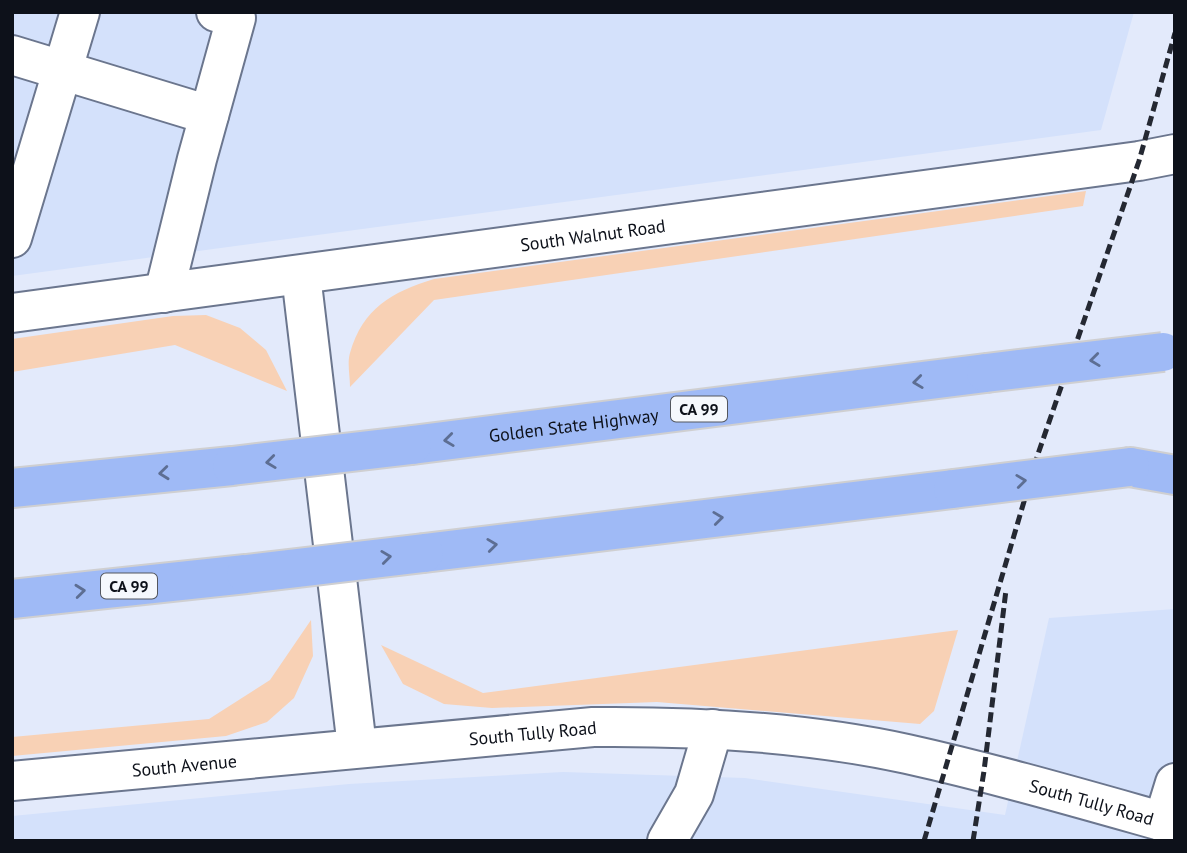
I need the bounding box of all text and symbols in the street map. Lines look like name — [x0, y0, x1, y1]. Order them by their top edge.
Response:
street label: South Walnut Road — [519, 213, 667, 256]
one-way arrow — [1089, 353, 1101, 368]
one-way arrow — [912, 374, 924, 389]
road number: CA 99 — [671, 396, 727, 422]
street label: Golden State Highway — [487, 403, 661, 447]
one-way arrow — [444, 432, 455, 447]
one-way arrow — [265, 454, 277, 469]
one-way arrow — [159, 465, 170, 480]
one-way arrow — [1015, 473, 1026, 488]
one-way arrow — [712, 510, 724, 525]
one-way arrow — [486, 537, 498, 552]
one-way arrow — [380, 550, 392, 565]
road number: CA 99 — [101, 573, 157, 598]
one-way arrow — [74, 584, 86, 599]
street label: South Tully Road — [468, 715, 598, 750]
street label: South Avenue — [131, 749, 238, 781]
street label: South Tully Road — [1027, 773, 1156, 830]

